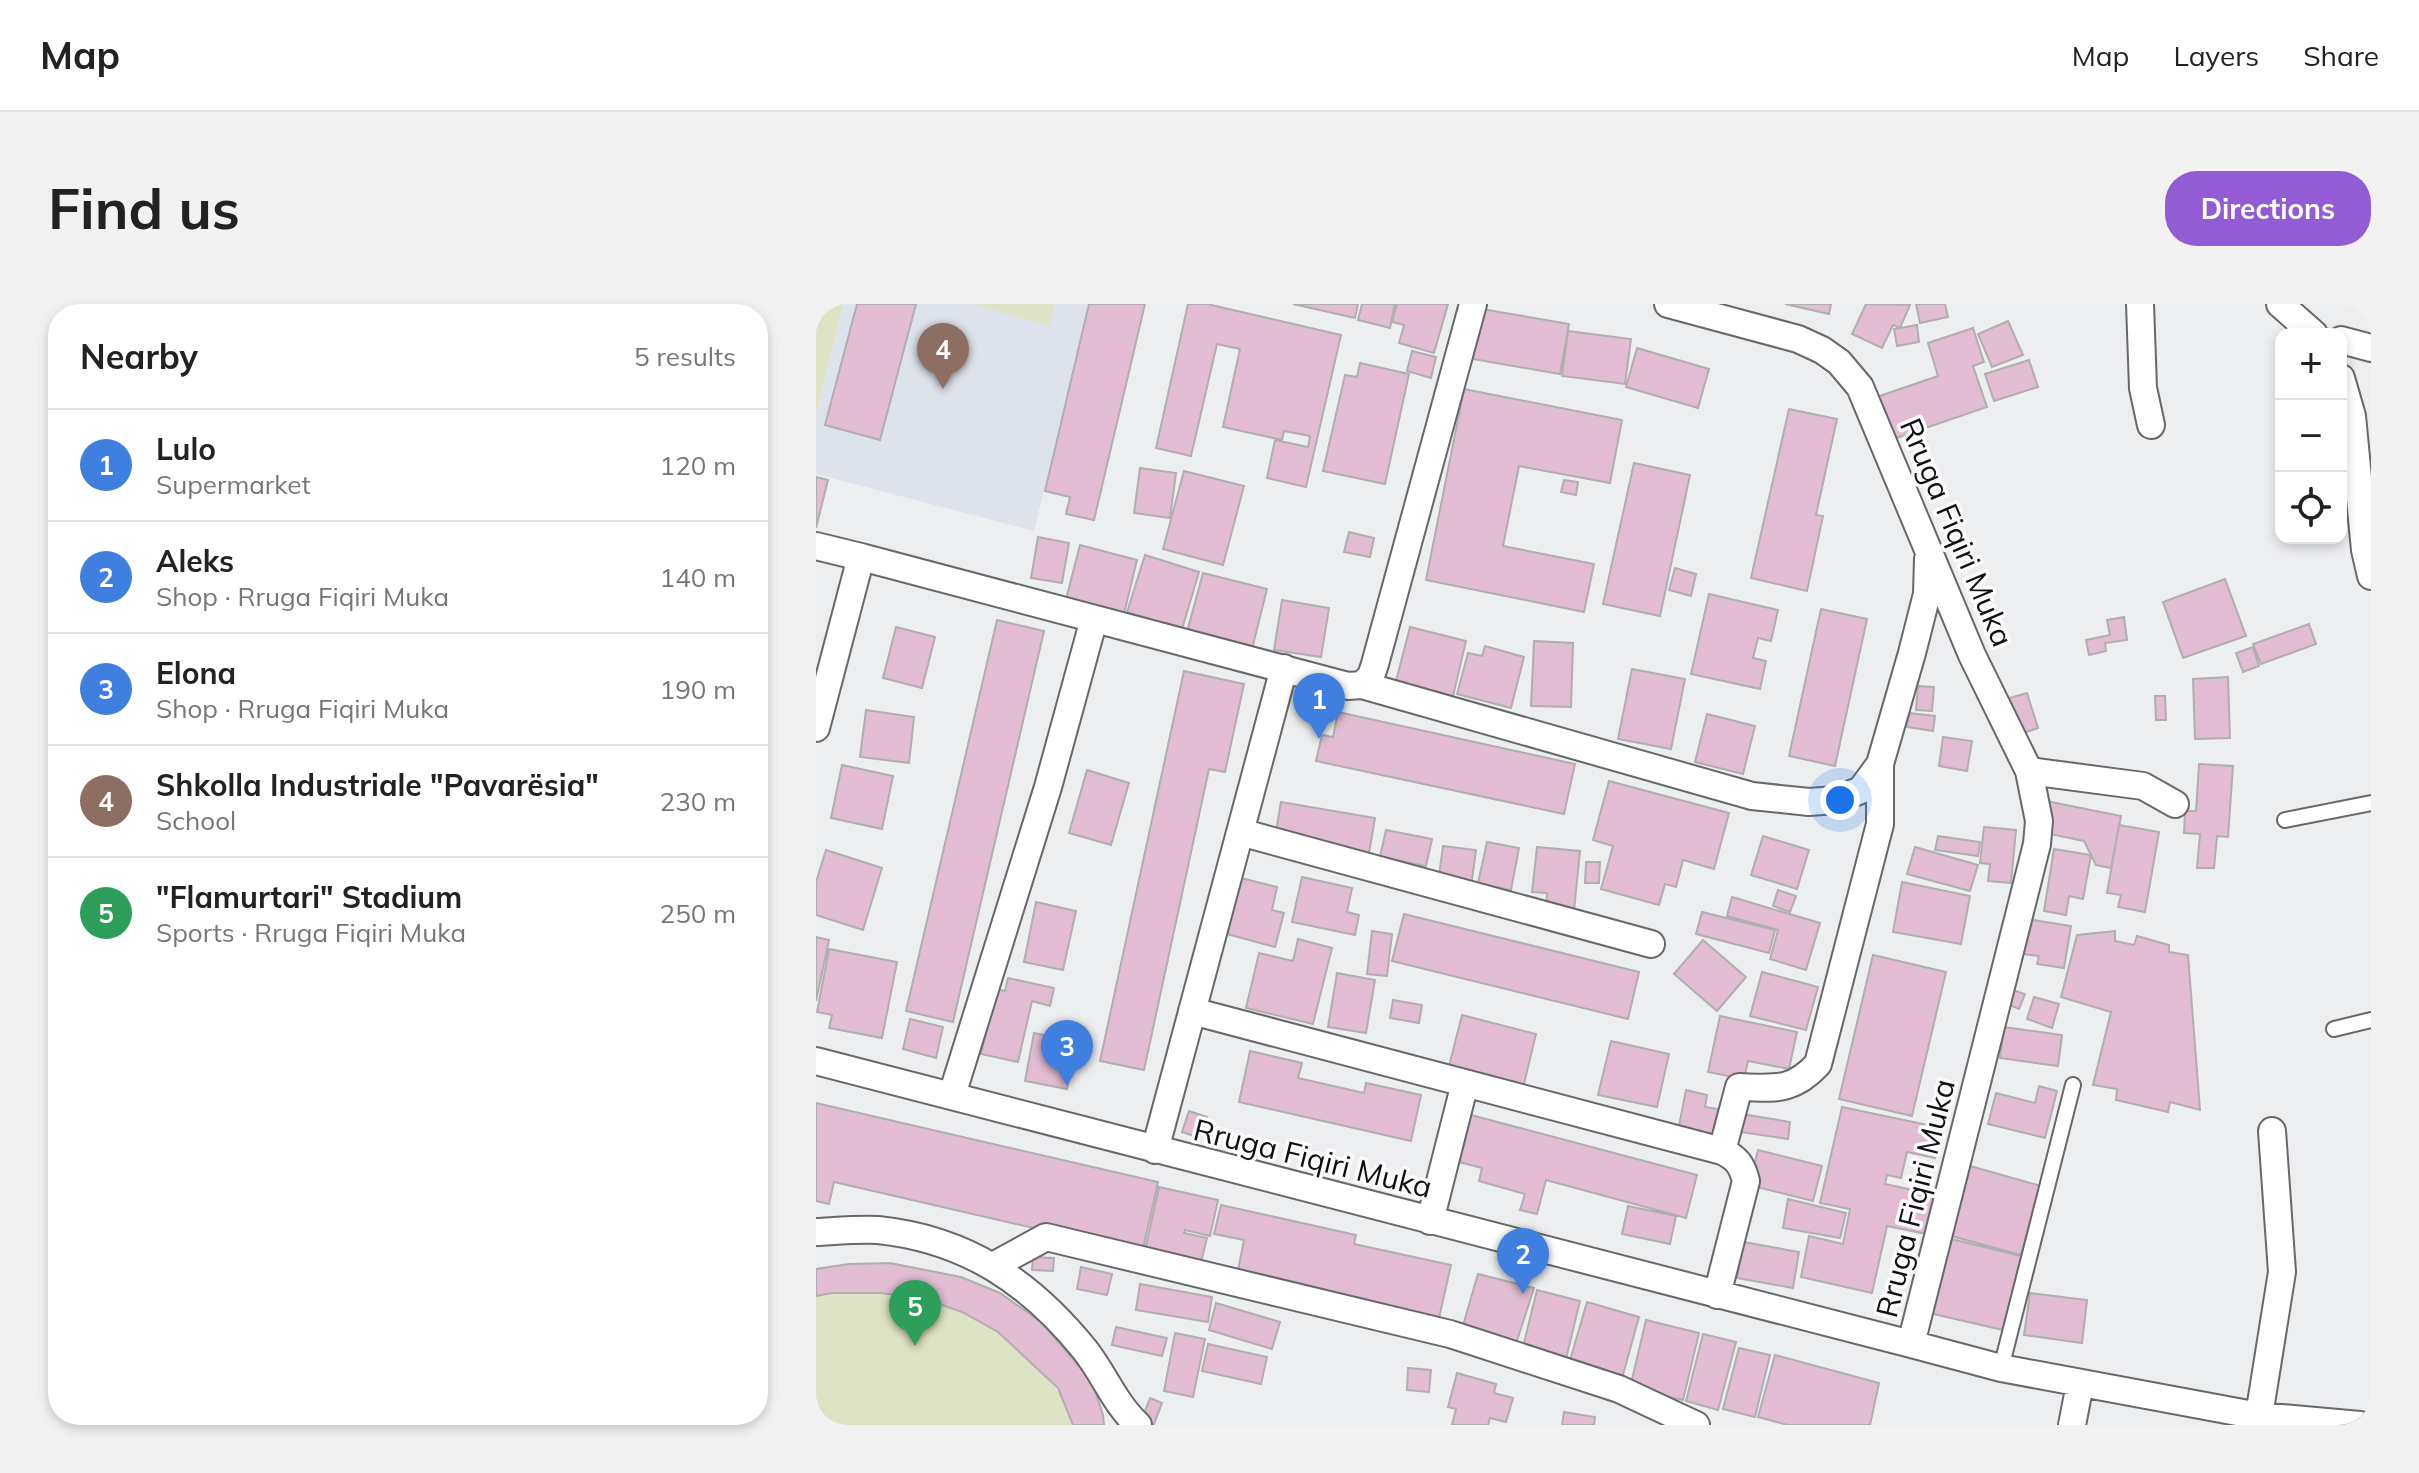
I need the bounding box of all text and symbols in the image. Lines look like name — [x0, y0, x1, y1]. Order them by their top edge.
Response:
text: Map — [40, 31, 120, 79]
text: Map — [2072, 38, 2129, 73]
text: Layers — [2173, 38, 2259, 73]
text: Share — [2303, 38, 2379, 73]
button: Directions — [2165, 171, 2371, 246]
text: Find us — [48, 173, 240, 243]
pin: 4 — [917, 323, 969, 389]
map controls — [2275, 328, 2347, 544]
button: + — [2275, 328, 2347, 400]
text: Nearby — [80, 335, 198, 378]
text: 5 results — [634, 340, 736, 373]
button: − — [2275, 400, 2347, 472]
street label: Rruga Fiqiri Muka — [1892, 412, 2022, 652]
text: Lulo — [156, 430, 216, 468]
text: 1 — [98, 449, 114, 482]
text: 120 m — [660, 449, 736, 482]
text: Supermarket — [156, 468, 311, 501]
button: locate — [2275, 472, 2347, 544]
text: Aleks — [156, 542, 234, 580]
text: 2 — [98, 561, 114, 594]
text: 140 m — [660, 561, 736, 594]
text: Shop · Rruga Fiqiri Muka — [156, 580, 449, 613]
text: Elona — [156, 654, 236, 692]
text: 3 — [98, 673, 114, 706]
text: 190 m — [660, 673, 736, 706]
pin: 1 — [1293, 673, 1345, 739]
text: Shop · Rruga Fiqiri Muka — [156, 692, 449, 725]
text: Shkolla Industriale "Pavarësia" — [156, 766, 599, 804]
your location — [1820, 780, 1860, 820]
text: 4 — [98, 785, 114, 818]
text: 230 m — [660, 785, 736, 818]
text: School — [156, 804, 236, 837]
text: "Flamurtari" Stadium — [156, 878, 462, 916]
text: 5 — [98, 897, 114, 930]
text: 250 m — [660, 897, 736, 930]
text: Sports · Rruga Fiqiri Muka — [156, 916, 466, 949]
pin: 3 — [1041, 1020, 1093, 1086]
street label: Rruga Fiqiri Muka — [1867, 1075, 1963, 1321]
street label: Rruga Fiqiri Muka — [1190, 1110, 1436, 1206]
pin: 2 — [1497, 1228, 1549, 1294]
pin: 5 — [889, 1280, 941, 1346]

